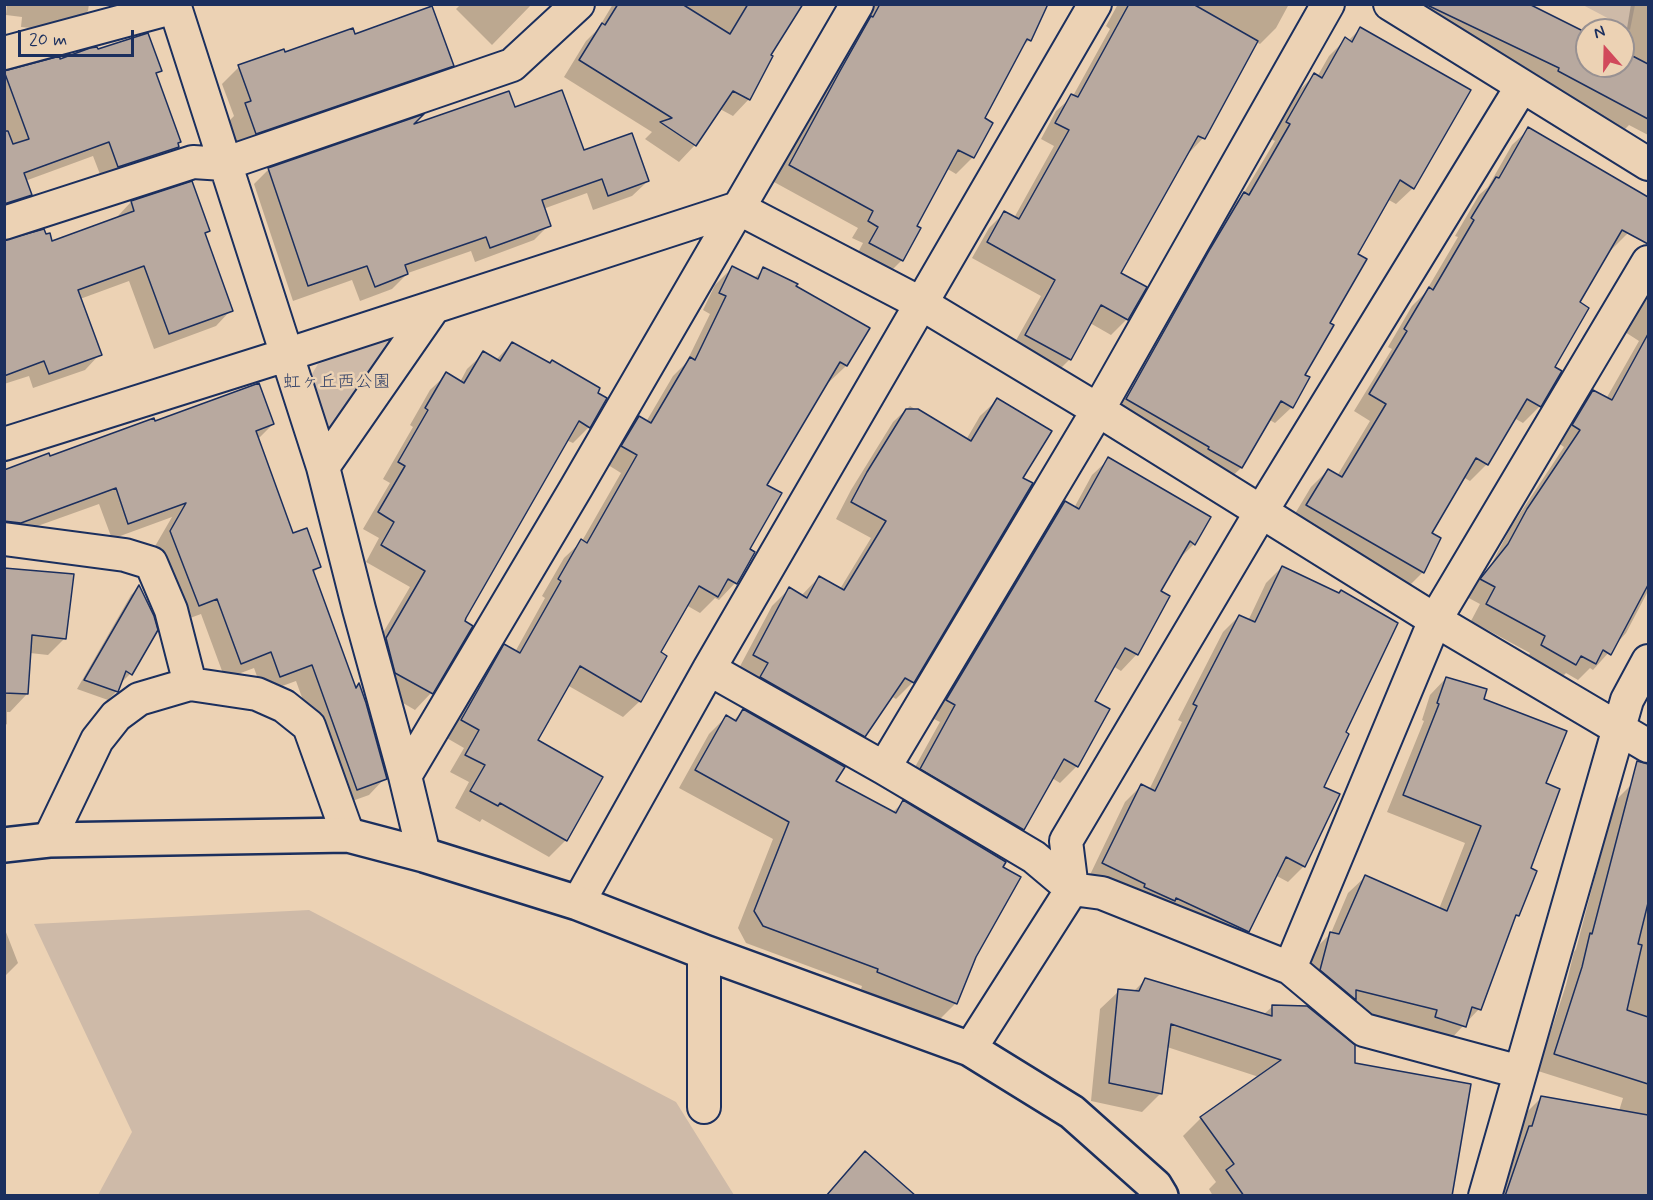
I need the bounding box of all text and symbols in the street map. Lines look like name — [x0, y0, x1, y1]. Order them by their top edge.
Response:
scale bar — [21, 18, 136, 56]
north arrow — [1575, 18, 1635, 78]
text: N — [1591, 21, 1608, 44]
text: 20 m — [29, 28, 67, 52]
park label: 虹ヶ丘西公園 — [283, 372, 391, 394]

